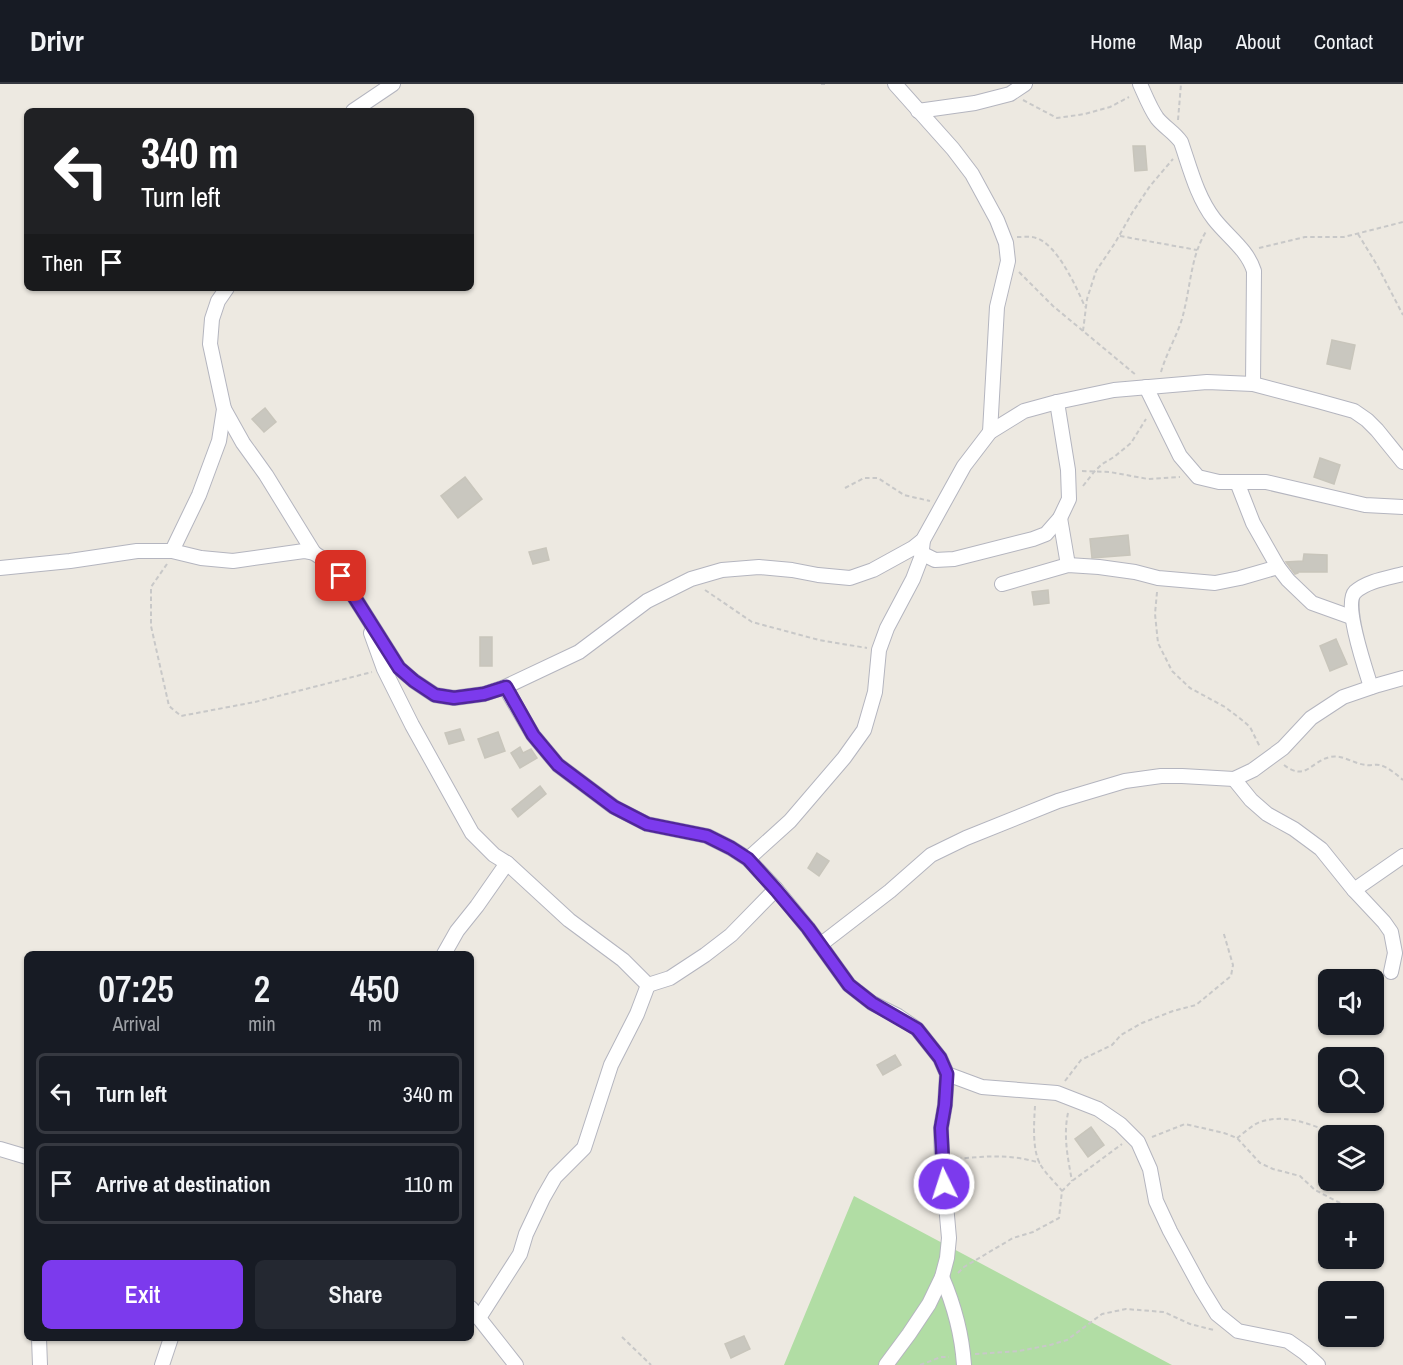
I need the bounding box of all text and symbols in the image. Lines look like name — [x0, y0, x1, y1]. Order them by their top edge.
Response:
text: Drivr — [30, 22, 84, 60]
text: Home — [1090, 27, 1136, 56]
text: Map — [1169, 27, 1203, 56]
text: About — [1236, 27, 1281, 56]
text: Contact — [1314, 27, 1373, 56]
text: 340 m — [141, 125, 239, 181]
icon: left — [42, 132, 120, 210]
text: Turn left — [141, 179, 220, 215]
icon: arrive — [95, 246, 128, 279]
text: Then — [42, 248, 83, 278]
pin — [315, 550, 366, 601]
icon: arrive — [324, 559, 357, 592]
text: 07:25 — [99, 965, 174, 1013]
text: 2 — [254, 965, 270, 1013]
text: 450 — [350, 965, 399, 1013]
map controls — [1318, 969, 1384, 1347]
button: sound — [1318, 969, 1384, 1035]
text: Arrival — [112, 1010, 160, 1037]
text: min — [248, 1010, 276, 1037]
text: m — [368, 1010, 382, 1037]
button: search — [1318, 1047, 1384, 1113]
icon: left — [45, 1077, 78, 1110]
text: Turn left — [96, 1079, 167, 1109]
text: 340 m — [403, 1079, 453, 1109]
button: layers — [1318, 1125, 1384, 1191]
position arrow — [912, 1152, 976, 1216]
icon: arrive — [45, 1167, 78, 1200]
text: Arrive at destination — [96, 1169, 270, 1199]
text: 110 m — [404, 1169, 453, 1199]
button: + — [1318, 1203, 1384, 1269]
button: Exit — [42, 1260, 243, 1329]
button: Share — [255, 1260, 456, 1329]
button: − — [1318, 1281, 1384, 1347]

